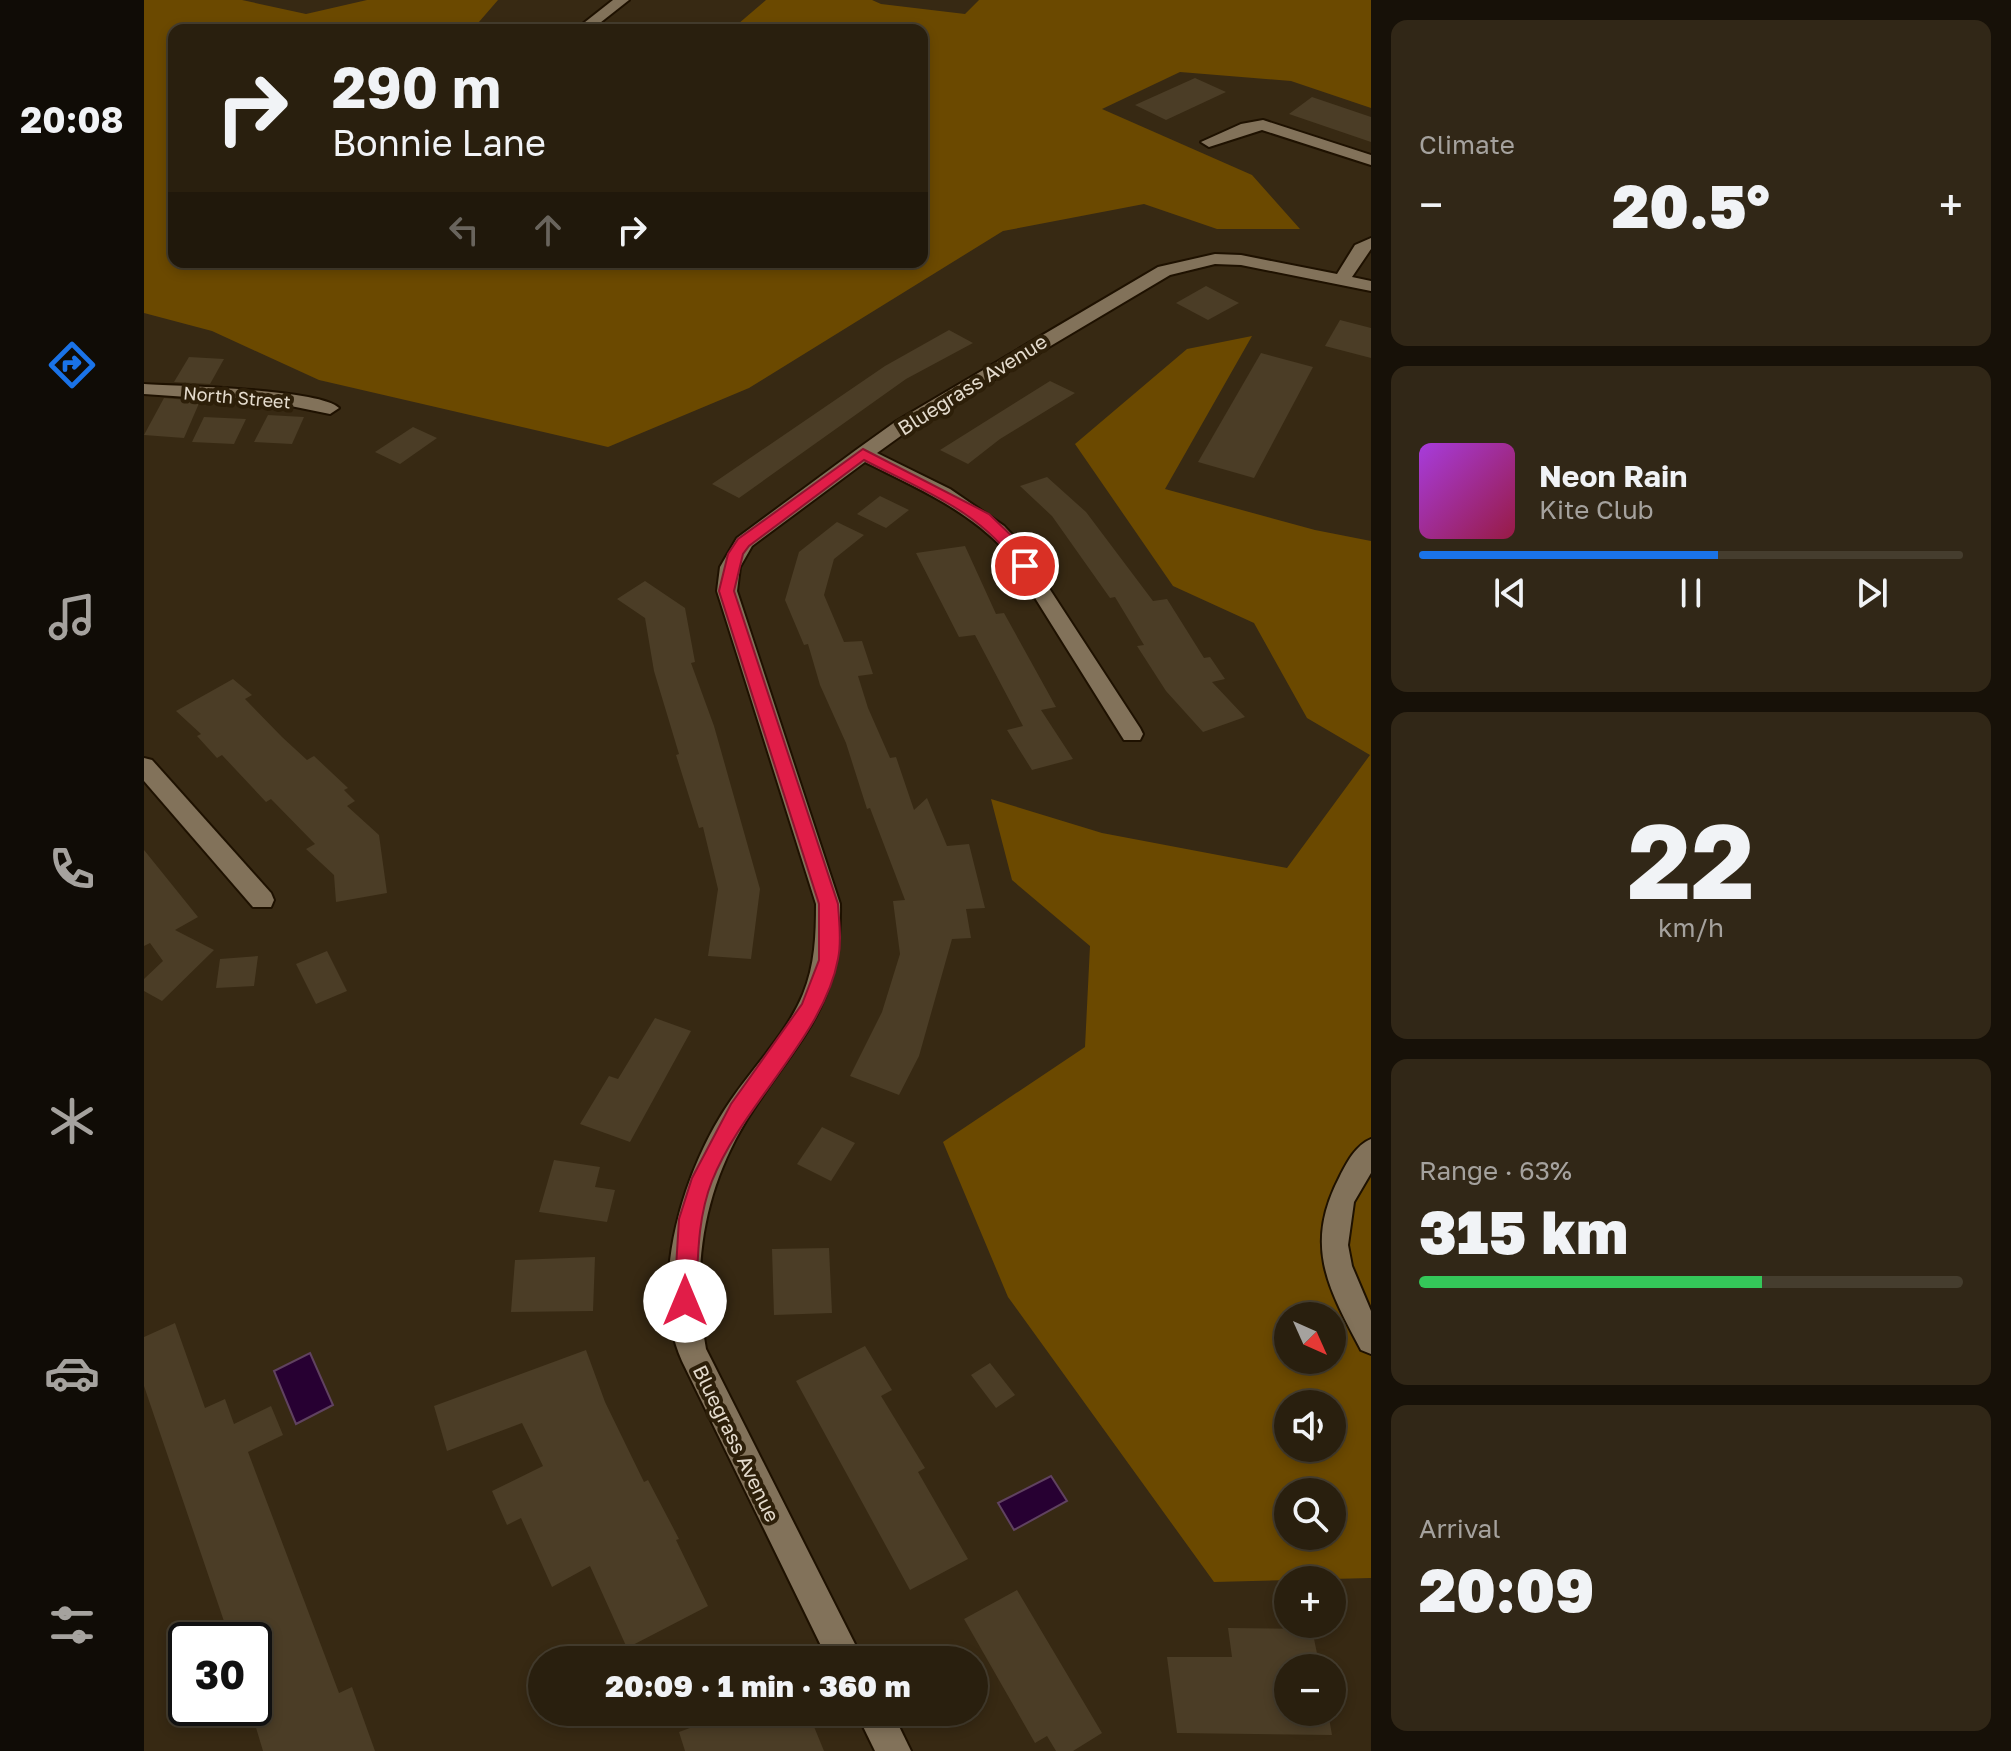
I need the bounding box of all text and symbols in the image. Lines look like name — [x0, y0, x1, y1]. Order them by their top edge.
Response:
text: 290 m — [332, 53, 501, 120]
icon: right — [200, 56, 304, 160]
text: 20:08 — [20, 98, 124, 141]
text: Bonnie Lane — [332, 121, 546, 164]
text: Climate — [1419, 129, 1515, 160]
text: 20.5° — [1612, 169, 1770, 241]
text: − — [1419, 178, 1443, 231]
text: + — [1939, 178, 1963, 231]
icon: left — [442, 208, 486, 252]
icon: ahead — [526, 208, 570, 252]
icon: right — [610, 208, 654, 252]
street label: Bluegrass Avenue — [893, 328, 1051, 440]
icon: directions — [44, 337, 100, 393]
street label: North Street — [182, 381, 292, 413]
text: Neon Rain — [1539, 458, 1687, 494]
text: Kite Club — [1539, 494, 1654, 525]
pin — [991, 532, 1059, 600]
icon: arrive — [1003, 544, 1047, 588]
icon: previous — [1488, 571, 1532, 615]
icon: pause — [1669, 571, 1713, 615]
icon: next — [1850, 571, 1894, 615]
icon: music — [44, 589, 100, 645]
text: 22 — [1628, 797, 1754, 922]
icon: phone — [44, 841, 100, 897]
text: km/h — [1658, 912, 1724, 943]
icon: climate — [44, 1093, 100, 1149]
text: Range · 63% — [1419, 1155, 1572, 1186]
text: 315 km — [1419, 1195, 1628, 1267]
position arrow — [643, 1259, 727, 1343]
north arrow — [1274, 1302, 1346, 1374]
map controls — [1274, 1302, 1346, 1726]
icon: car — [44, 1345, 100, 1401]
street label: Bluegrass Avenue — [689, 1361, 785, 1525]
button: sound — [1274, 1390, 1346, 1462]
button: search — [1274, 1478, 1346, 1550]
text: Arrival — [1419, 1513, 1500, 1544]
text: 20:09 — [1419, 1553, 1594, 1625]
button: + — [1274, 1566, 1346, 1638]
icon: filters — [44, 1597, 100, 1653]
speed limit sign: 30 — [168, 1622, 272, 1726]
button: − — [1274, 1654, 1346, 1726]
text: 20:09 · 1 min · 360 m — [605, 1668, 911, 1704]

